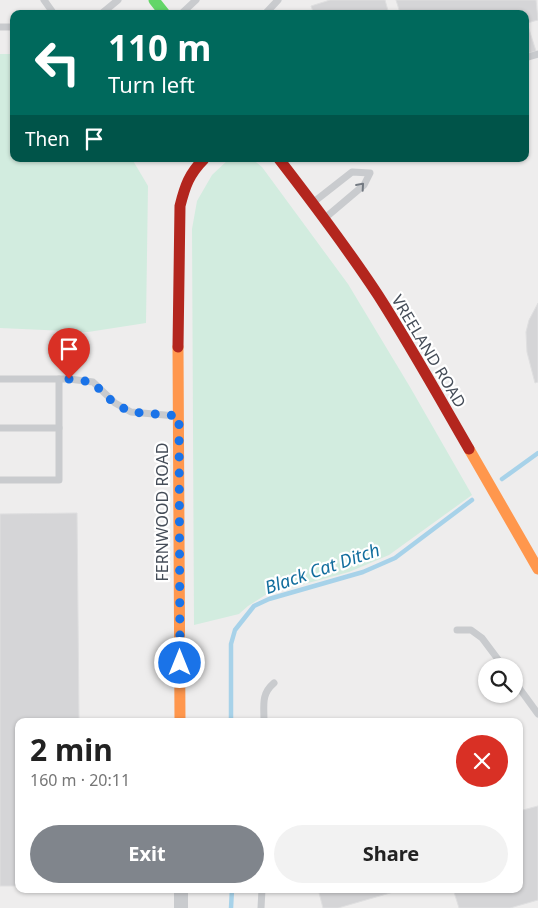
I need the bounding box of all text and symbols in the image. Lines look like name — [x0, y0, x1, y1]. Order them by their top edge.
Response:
text: 110 m — [108, 24, 211, 71]
icon: left — [25, 30, 90, 95]
text: Turn left — [108, 69, 195, 99]
icon: arrive — [80, 125, 108, 153]
text: Then — [25, 126, 70, 152]
one-way arrow — [355, 182, 364, 191]
street label: VREELAND ROAD — [387, 290, 471, 412]
pin — [48, 328, 90, 379]
icon: arrive — [55, 335, 83, 363]
street label: FERNWOOD ROAD — [151, 443, 173, 581]
water label: Black Cat Ditch — [261, 537, 383, 599]
position arrow — [153, 636, 205, 688]
map controls — [478, 658, 523, 703]
button: search — [478, 658, 523, 703]
text: 2 min — [30, 729, 113, 770]
button: close — [456, 735, 508, 787]
text: 160 m · 20:11 — [30, 769, 130, 791]
button: Exit — [30, 825, 264, 883]
button: Share — [274, 825, 508, 883]

